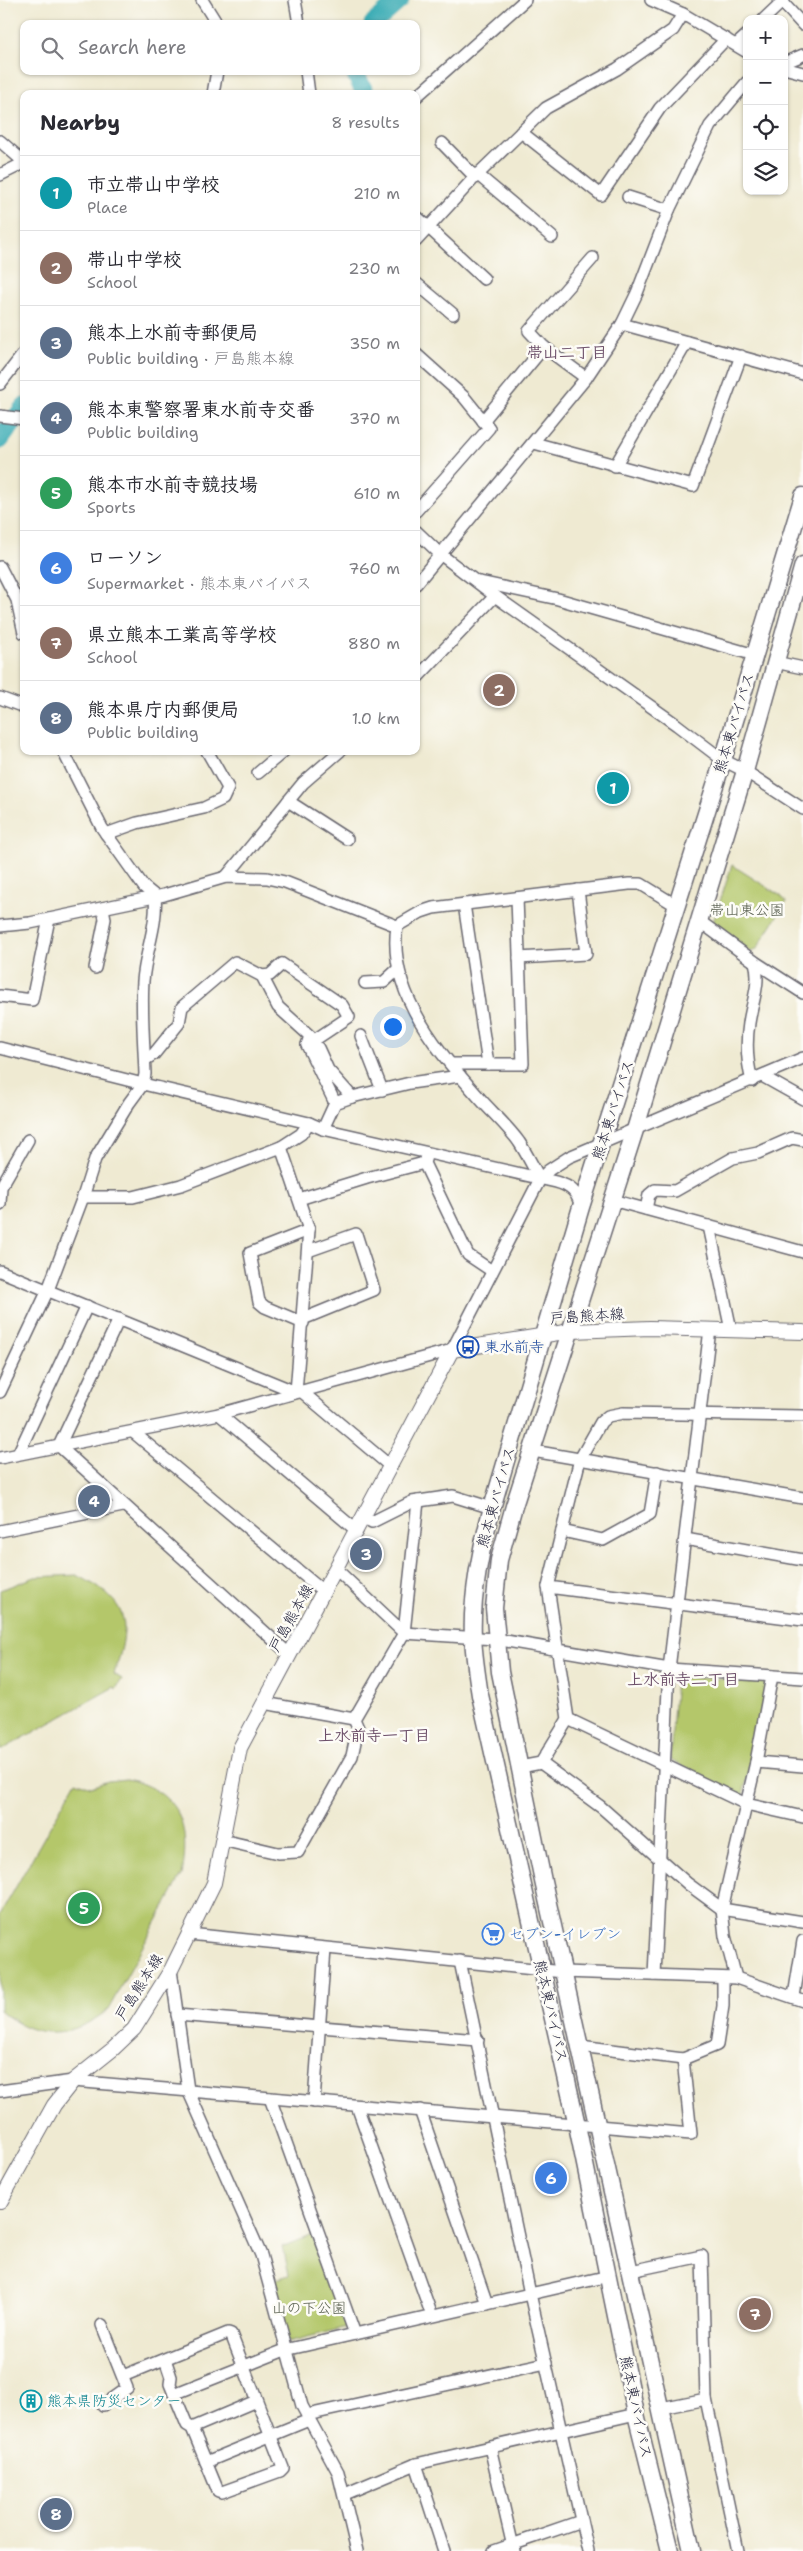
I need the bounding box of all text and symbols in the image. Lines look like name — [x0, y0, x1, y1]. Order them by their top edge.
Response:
map controls — [743, 15, 788, 195]
button: + — [743, 15, 788, 60]
search box — [20, 20, 420, 75]
icon: search — [38, 34, 66, 62]
text: Search here — [78, 35, 187, 60]
button: − — [743, 60, 788, 105]
button: locate — [743, 105, 788, 150]
text: Nearby — [40, 109, 120, 137]
text: 8 results — [331, 112, 400, 133]
button: layers — [743, 150, 788, 195]
text: 市立帯山中学校 — [87, 172, 220, 197]
text: 1 — [52, 183, 60, 204]
text: 210 m — [353, 183, 400, 204]
text: Place — [87, 197, 128, 218]
text: 帯山中学校 — [87, 247, 182, 272]
text: 2 — [50, 258, 62, 279]
text: 230 m — [348, 258, 400, 279]
text: School — [87, 272, 137, 293]
text: 熊本上水前寺郵便局 — [87, 320, 258, 345]
text: 3 — [50, 333, 62, 354]
text: 350 m — [349, 333, 400, 354]
district label: 帯山二丁目 — [527, 342, 607, 363]
text: Public building · 戸島熊本線 — [87, 348, 294, 369]
text: 熊本東警察署東水前寺交番 — [87, 397, 315, 422]
text: 4 — [50, 408, 62, 429]
text: 370 m — [349, 408, 400, 429]
text: Public building — [87, 422, 199, 443]
text: 熊本市水前寺競技場 — [87, 472, 258, 497]
text: 5 — [51, 483, 61, 504]
text: 610 m — [353, 483, 400, 504]
text: Sports — [87, 497, 136, 518]
text: ローソン — [87, 545, 163, 570]
text: 6 — [50, 558, 62, 579]
text: 760 m — [348, 558, 400, 579]
text: Supermarket · 熊本東バイパス — [87, 573, 312, 594]
text: 県立熊本工業高等学校 — [87, 622, 277, 647]
text: 7 — [50, 633, 62, 654]
text: 880 m — [348, 633, 400, 654]
text: School — [87, 647, 137, 668]
street label: 熊本東バイパス — [709, 670, 759, 776]
pin: 2 — [483, 671, 515, 709]
text: 熊本県庁内郵便局 — [87, 697, 239, 722]
text: 8 — [50, 708, 62, 729]
text: 1.0 km — [352, 708, 400, 729]
text: Public building — [87, 722, 199, 743]
pin: 1 — [597, 769, 629, 807]
park label: 帯山東公園 — [709, 900, 785, 920]
your location — [380, 1014, 406, 1040]
street label: 熊本東バイパス — [587, 1057, 639, 1163]
street label: 戸島熊本線 — [549, 1303, 625, 1329]
bus stop icon: 東水前寺 — [456, 1335, 480, 1359]
place label: 東水前寺 — [484, 1337, 544, 1357]
street label: 熊本東バイパス — [472, 1444, 520, 1550]
pin: 4 — [78, 1482, 110, 1520]
pin: 3 — [350, 1535, 382, 1573]
street label: 戸島熊本線 — [264, 1580, 318, 1656]
district label: 上水前寺二丁目 — [627, 1669, 739, 1690]
district label: 上水前寺一丁目 — [318, 1725, 430, 1746]
pin: 5 — [68, 1889, 100, 1927]
supermarket icon: セブン-イレブン — [481, 1922, 505, 1946]
place label: セブン-イレブン — [509, 1924, 621, 1944]
street label: 戸島熊本線 — [111, 1950, 167, 2024]
street label: 熊本東バイパス — [529, 1958, 573, 2064]
pin: 6 — [535, 2159, 567, 2197]
pin: 7 — [739, 2295, 771, 2333]
park label: 山の下公園 — [271, 2298, 347, 2318]
street label: 熊本東バイパス — [615, 2354, 657, 2460]
building icon: 熊本県防災センター — [19, 2389, 43, 2413]
place label: 熊本県防災センター — [47, 2391, 181, 2411]
pin: 8 — [40, 2495, 72, 2533]

